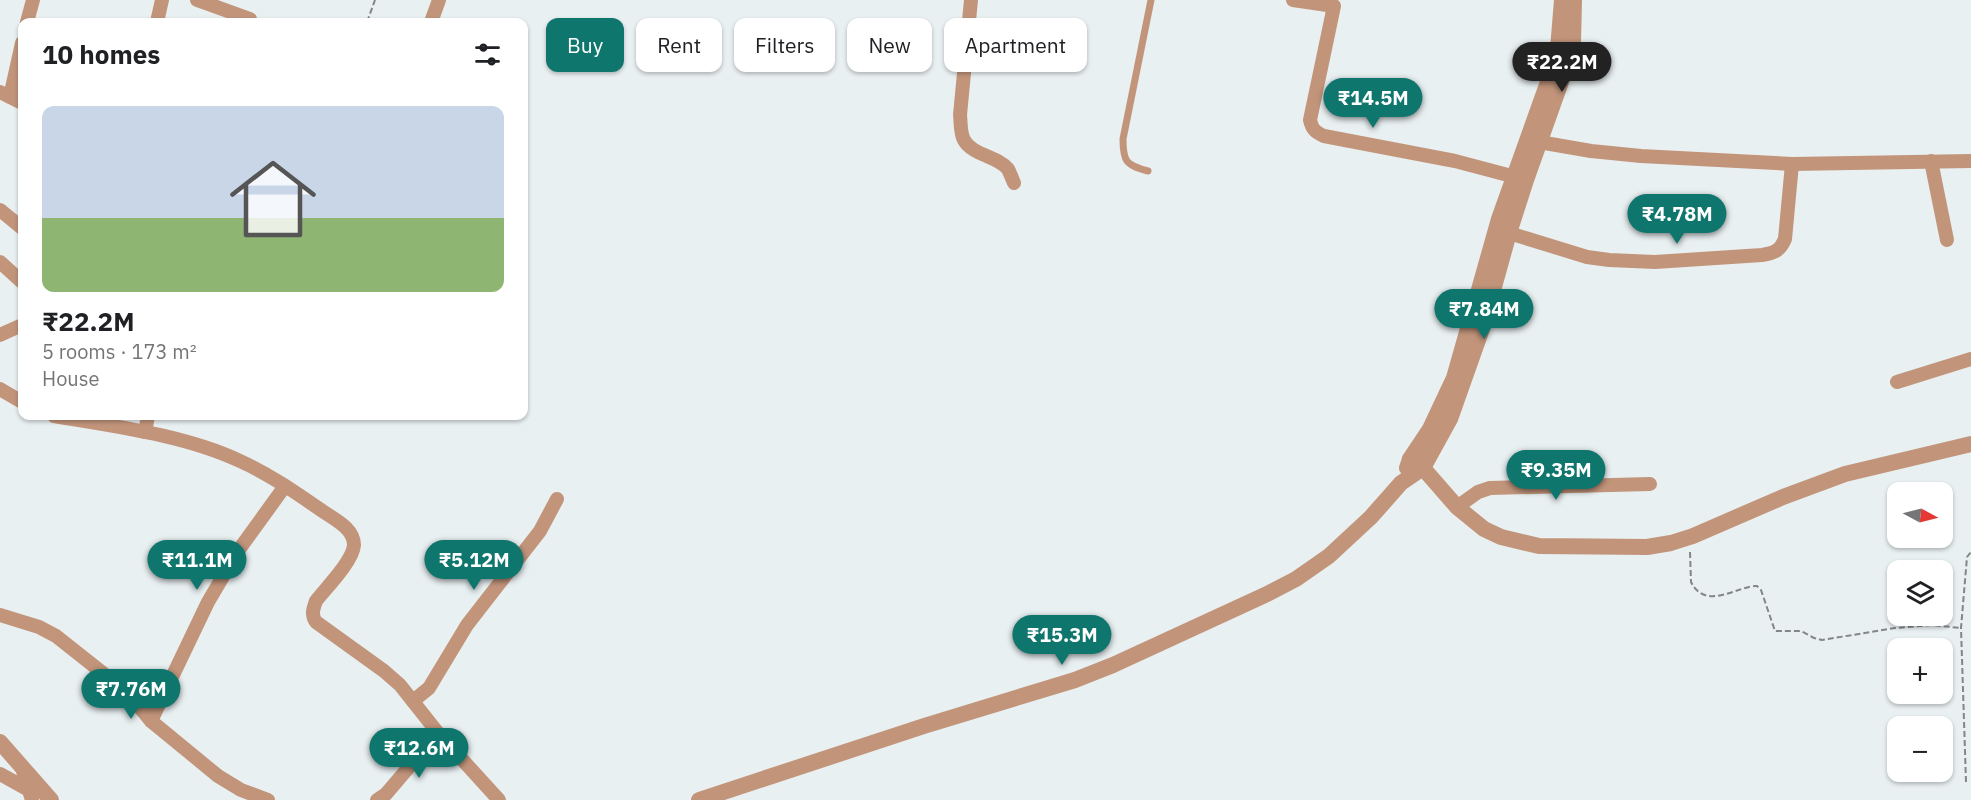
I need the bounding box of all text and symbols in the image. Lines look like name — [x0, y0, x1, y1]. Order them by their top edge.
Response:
chip: Buy — [546, 18, 624, 72]
chip: Rent — [636, 18, 722, 72]
chip: Filters — [734, 18, 835, 72]
chip: New — [847, 18, 932, 72]
chip: Apartment — [944, 18, 1087, 72]
text: 10 homes — [42, 37, 160, 71]
icon: filters — [471, 38, 504, 71]
pin: ₹22.2M — [1513, 42, 1611, 93]
text: ₹22.2M — [1526, 48, 1598, 75]
pin: ₹14.5M — [1324, 78, 1422, 129]
text: ₹14.5M — [1337, 84, 1409, 111]
icon: home — [219, 145, 327, 253]
pin: ₹4.78M — [1628, 194, 1726, 245]
text: ₹4.78M — [1641, 200, 1713, 227]
pin: ₹7.84M — [1435, 289, 1533, 340]
text: ₹7.84M — [1448, 295, 1520, 322]
text: ₹22.2M — [42, 304, 135, 338]
text: 5 rooms · 173 m² — [42, 338, 197, 365]
text: House — [42, 365, 99, 392]
pin: ₹9.35M — [1507, 450, 1605, 501]
text: ₹9.35M — [1520, 456, 1592, 483]
north arrow — [1887, 482, 1953, 548]
map controls — [1887, 482, 1953, 782]
pin: ₹11.1M — [148, 540, 246, 591]
pin: ₹5.12M — [425, 540, 523, 591]
text: ₹11.1M — [161, 546, 233, 573]
text: ₹5.12M — [438, 546, 510, 573]
button: layers — [1887, 560, 1953, 626]
pin: ₹15.3M — [1013, 615, 1111, 666]
text: ₹15.3M — [1026, 621, 1098, 648]
button: + — [1887, 638, 1953, 704]
pin: ₹7.76M — [82, 669, 180, 720]
text: ₹7.76M — [95, 675, 167, 702]
button: − — [1887, 716, 1953, 782]
pin: ₹12.6M — [370, 728, 468, 779]
text: ₹12.6M — [383, 734, 455, 761]

